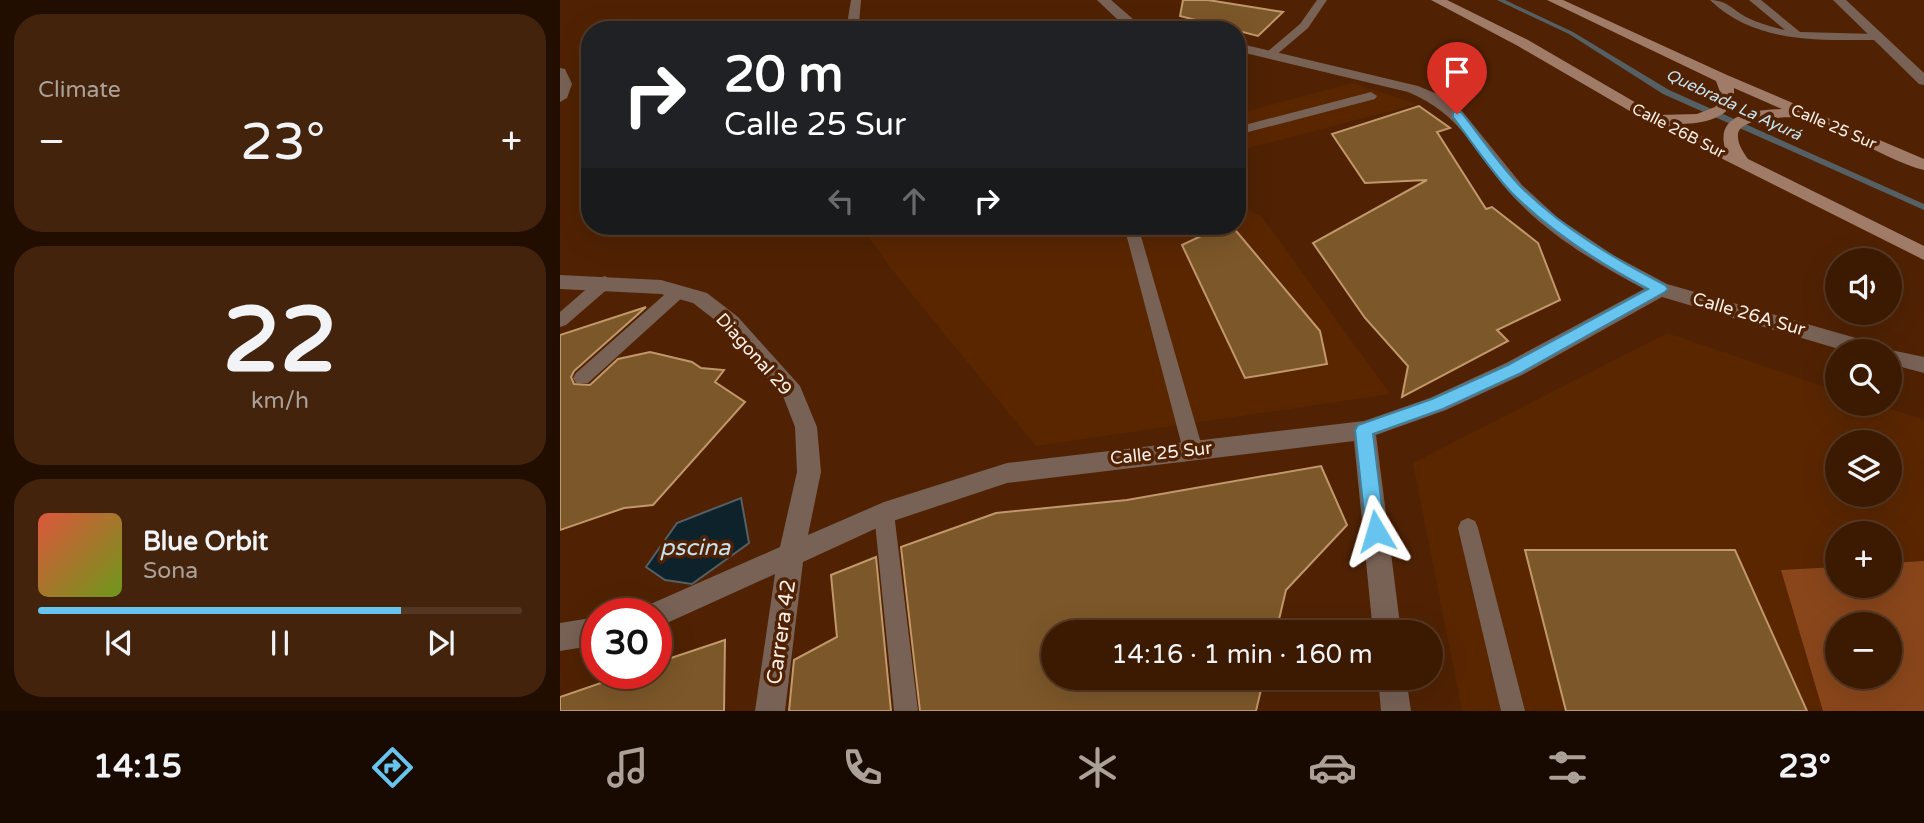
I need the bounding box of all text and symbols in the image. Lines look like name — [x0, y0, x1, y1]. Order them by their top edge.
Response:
pin — [1427, 42, 1487, 114]
text: 20 m — [724, 46, 843, 105]
icon: right — [609, 49, 700, 140]
icon: arrive — [1438, 53, 1476, 91]
water label: Quebrada La Ayurá — [1663, 65, 1805, 146]
text: Climate — [38, 76, 121, 104]
street label: Calle 26B Sur — [1628, 99, 1729, 163]
street label: Calle 25 Sur — [1788, 100, 1880, 154]
text: Calle 25 Sur — [724, 106, 906, 144]
text: 23° — [240, 111, 325, 174]
text: − — [38, 119, 65, 165]
text: + — [501, 119, 522, 165]
icon: left — [822, 182, 860, 220]
icon: ahead — [895, 182, 933, 220]
icon: right — [968, 182, 1006, 220]
map controls — [1825, 248, 1902, 689]
button: sound — [1825, 248, 1902, 325]
text: 22 — [223, 286, 337, 396]
street label: Calle 26A Sur — [1690, 287, 1808, 341]
street label: Diagonal 29 — [711, 308, 797, 400]
button: search — [1825, 339, 1902, 416]
text: km/h — [251, 387, 309, 415]
button: layers — [1825, 430, 1902, 507]
street label: Calle 25 Sur — [1109, 437, 1213, 469]
position arrow — [1339, 494, 1413, 568]
button: + — [1825, 521, 1902, 598]
text: Blue Orbit — [143, 526, 268, 557]
water label: pscina — [660, 534, 731, 562]
text: Sona — [143, 557, 198, 585]
street label: Carrera 42 — [762, 578, 801, 686]
speed limit sign: 30 — [581, 598, 672, 689]
button: − — [1825, 612, 1902, 689]
icon: previous — [100, 624, 138, 662]
icon: pause — [261, 624, 299, 662]
icon: next — [422, 624, 460, 662]
text: 14:16 · 1 min · 160 m — [1111, 639, 1373, 670]
icon: directions — [368, 743, 417, 792]
icon: music — [603, 743, 652, 792]
icon: phone — [838, 743, 887, 792]
icon: climate — [1073, 743, 1122, 792]
icon: car — [1308, 743, 1357, 792]
icon: filters — [1543, 743, 1592, 792]
text: 14:15 — [93, 748, 182, 786]
text: 23° — [1779, 748, 1831, 786]

